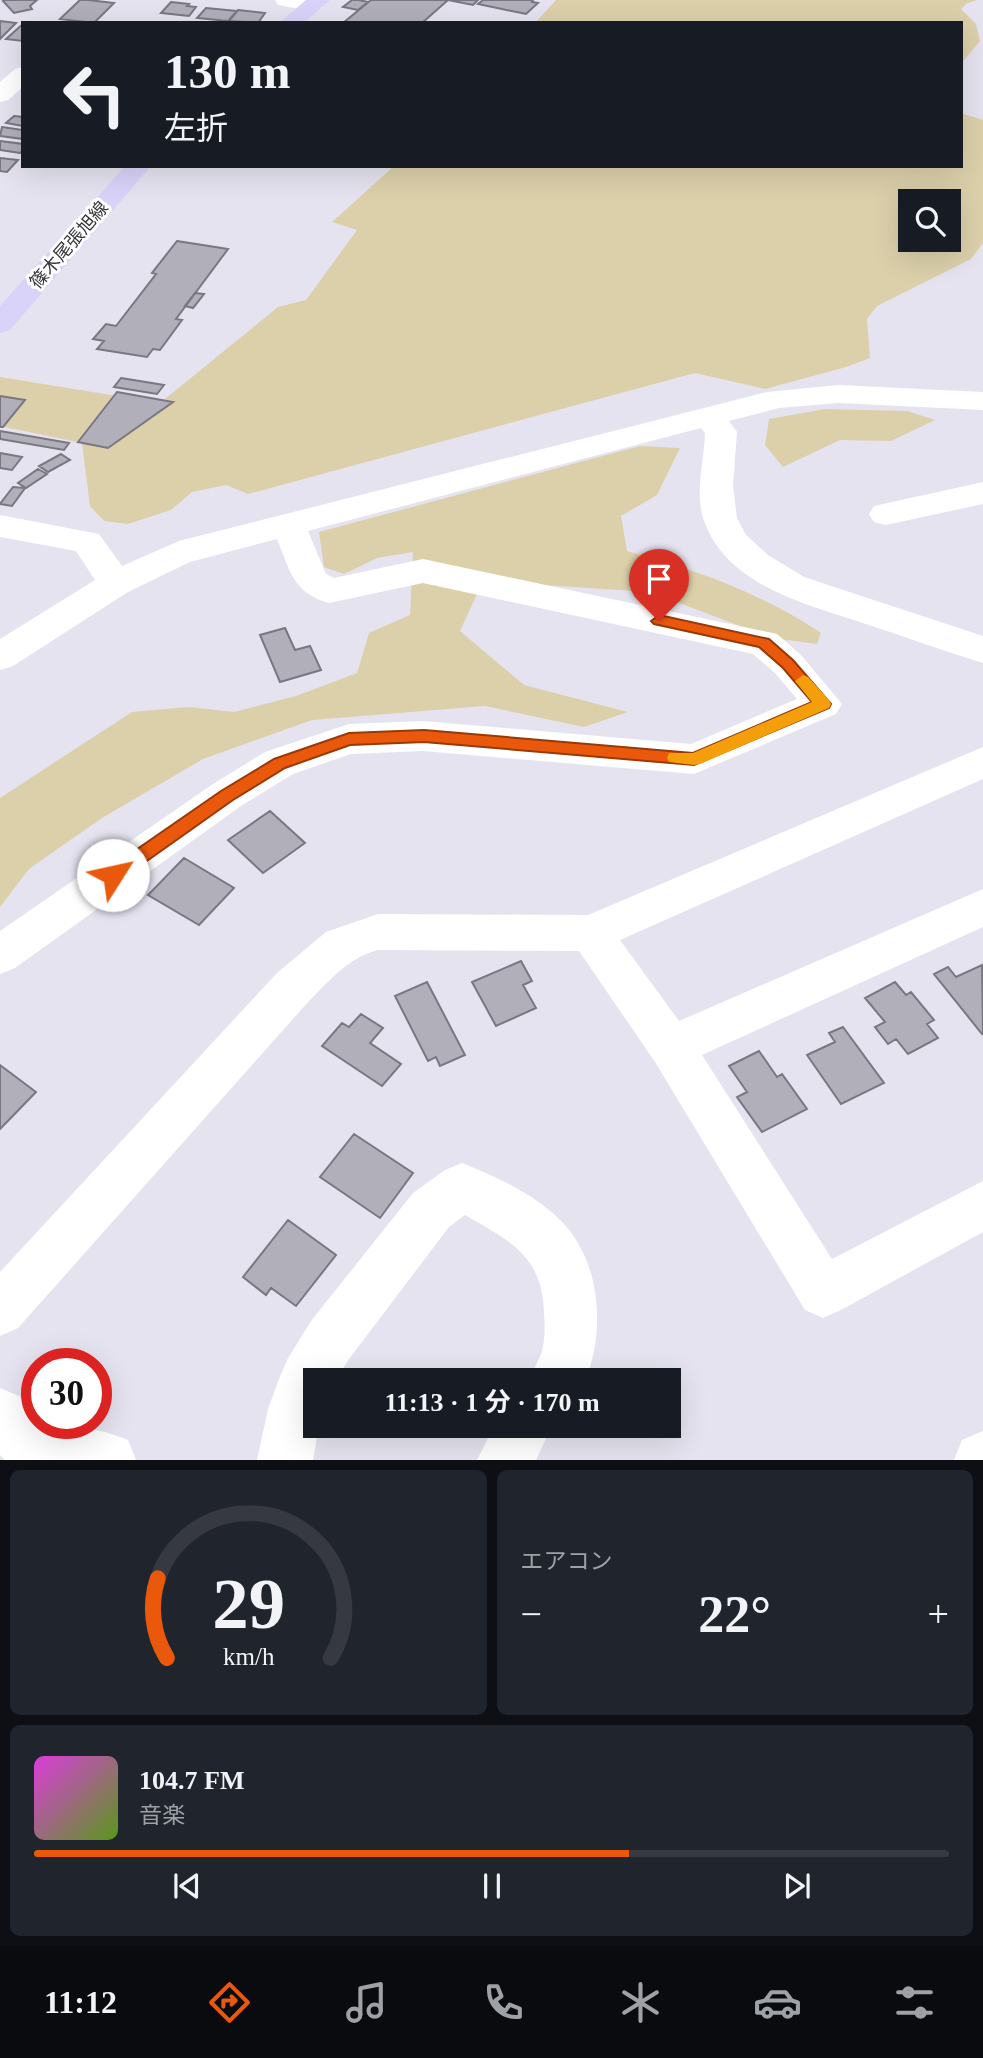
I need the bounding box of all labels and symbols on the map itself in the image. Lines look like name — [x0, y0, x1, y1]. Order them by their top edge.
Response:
street label: 篠木尾張旭線 — [26, 198, 112, 292]
pin — [629, 549, 689, 621]
position arrow — [76, 838, 150, 912]
speed limit sign: 30 — [21, 1348, 112, 1439]

